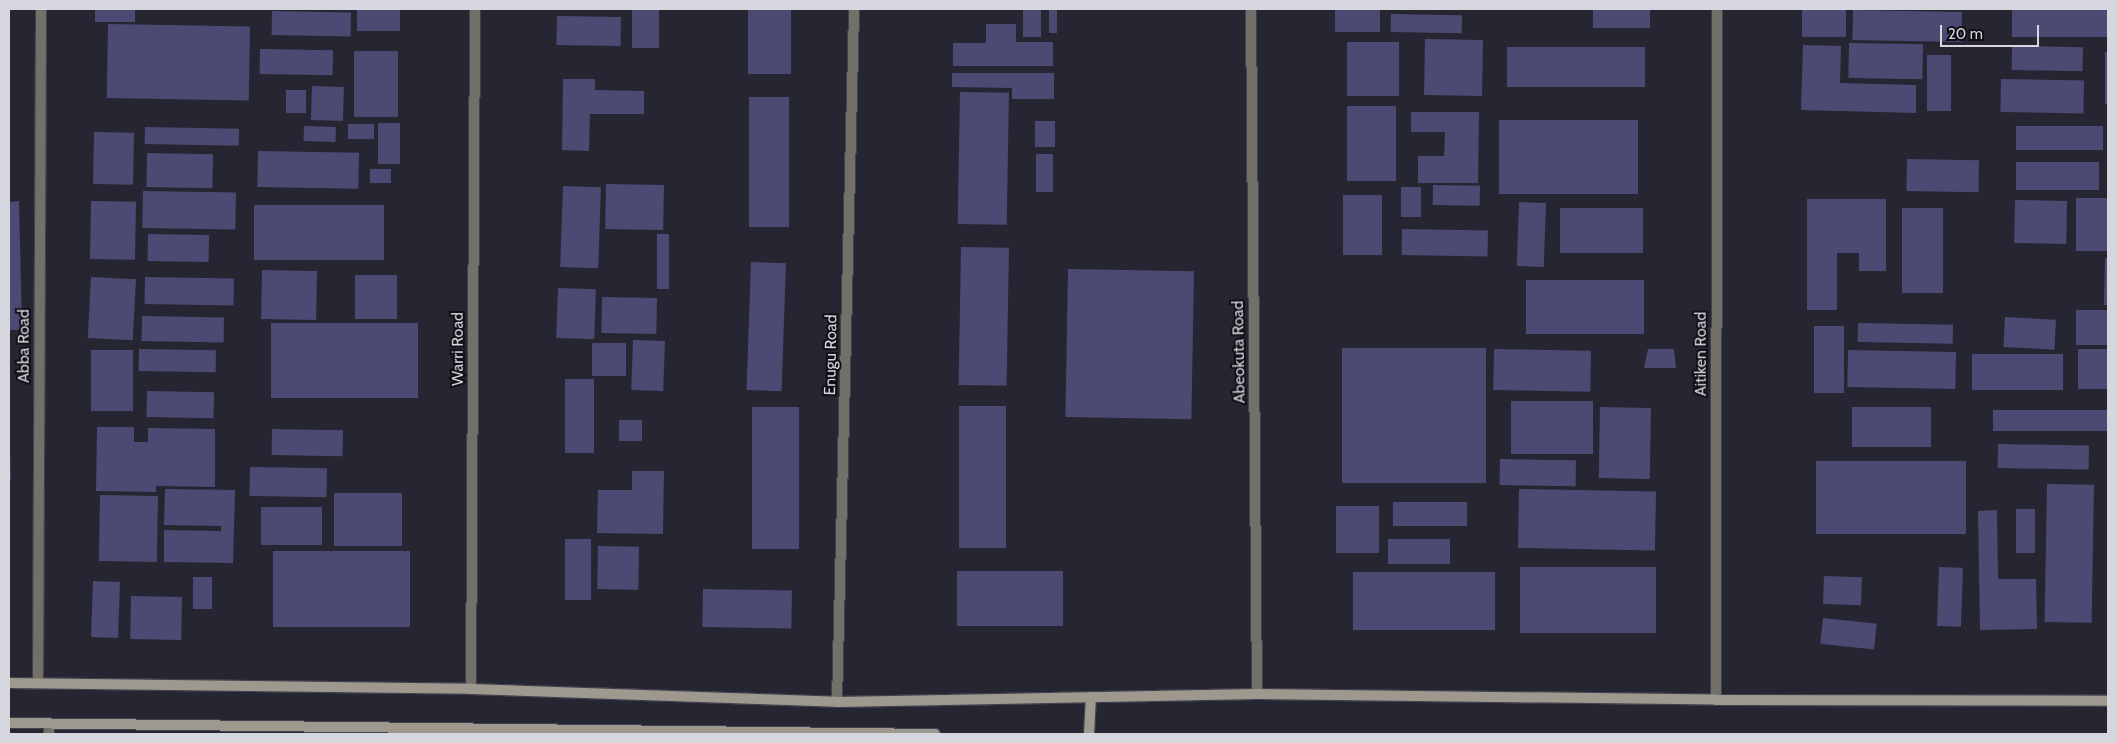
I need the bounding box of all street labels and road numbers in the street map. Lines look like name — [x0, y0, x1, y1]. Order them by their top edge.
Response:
street label: Abeokuta Road — [1229, 301, 1249, 403]
street label: Abba Road — [14, 309, 34, 383]
street label: Warri Road — [448, 312, 468, 386]
street label: Aitiken Road — [1691, 312, 1711, 396]
street label: Enugu Road — [821, 314, 841, 396]

